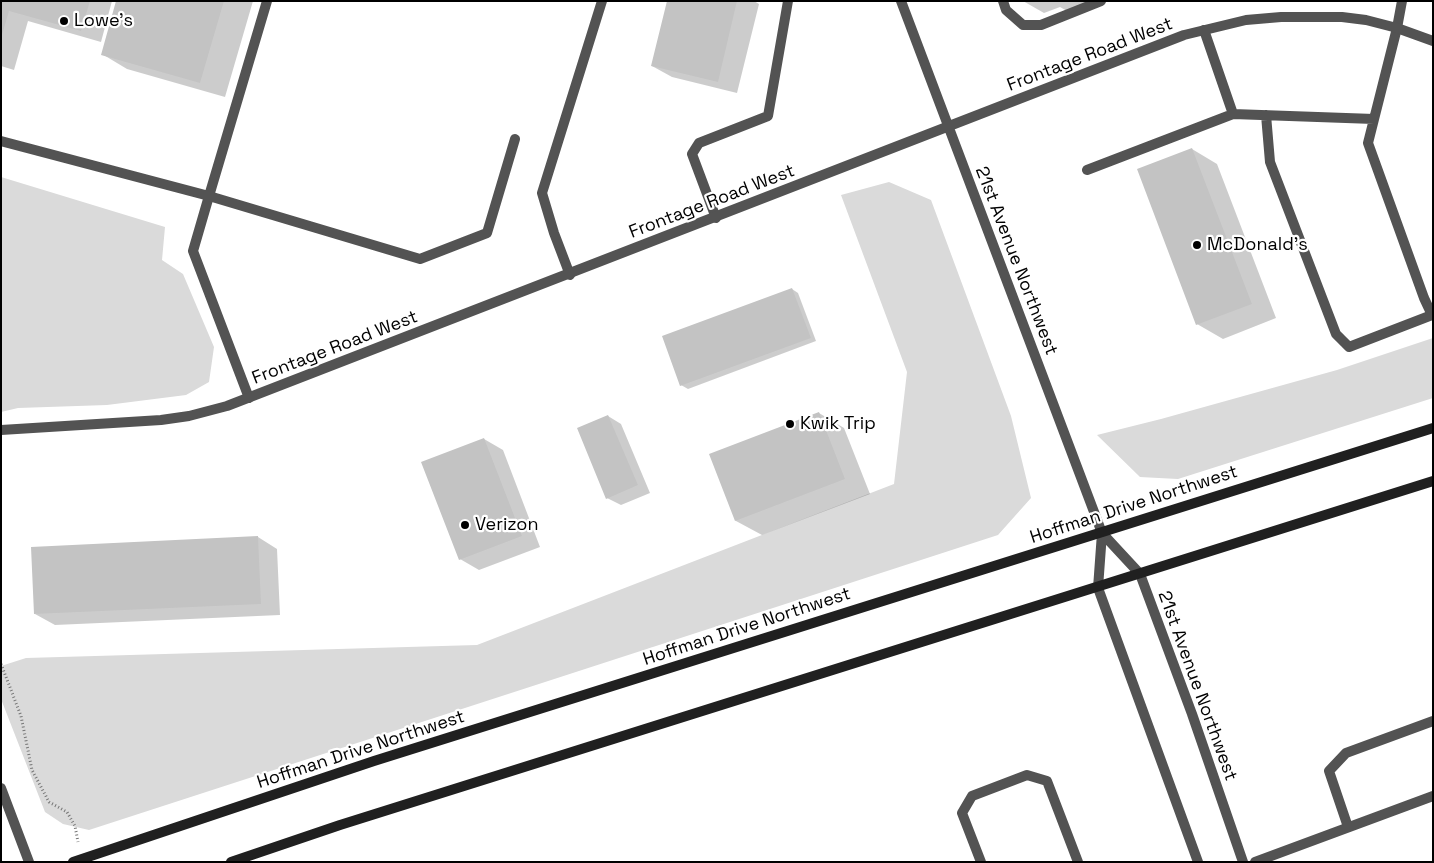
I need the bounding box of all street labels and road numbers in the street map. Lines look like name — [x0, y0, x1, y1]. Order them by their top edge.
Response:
street label: Frontage Road West — [1004, 13, 1176, 97]
street label: Frontage Road West — [626, 160, 798, 244]
street label: 21st Avenue Northwest — [970, 164, 1062, 358]
street label: Frontage Road West — [249, 306, 421, 390]
street label: Hoffman Drive Northwest — [1027, 461, 1241, 549]
street label: Hoffman Drive Northwest — [640, 583, 854, 671]
street label: 21st Avenue Northwest — [1153, 588, 1241, 784]
street label: Hoffman Drive Northwest — [254, 706, 468, 794]

